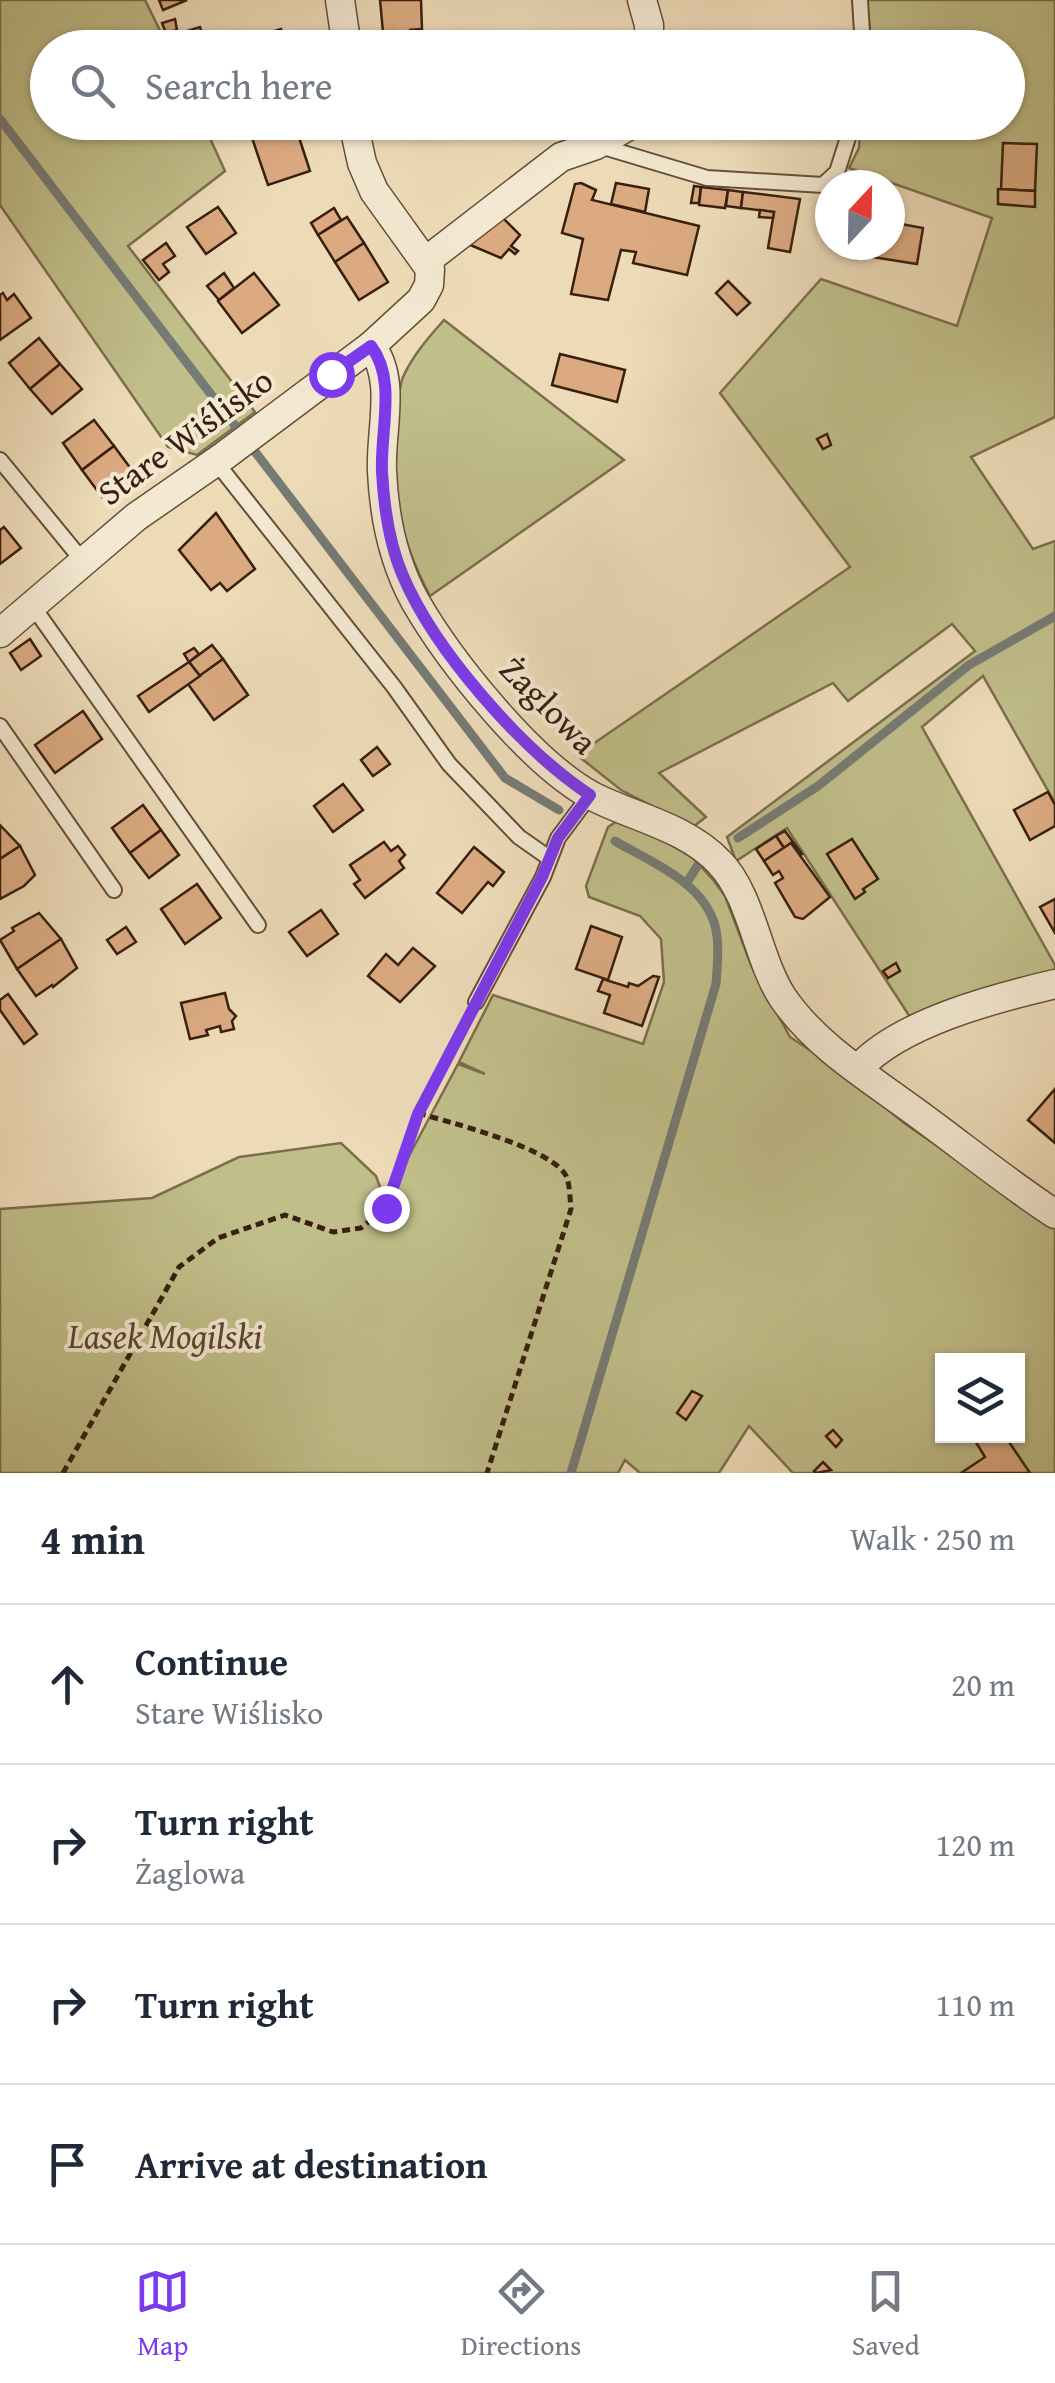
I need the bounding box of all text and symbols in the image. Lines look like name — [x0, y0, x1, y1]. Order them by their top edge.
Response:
search box — [30, 30, 1025, 140]
text: Search here — [145, 57, 333, 113]
icon: search — [65, 58, 120, 113]
north arrow — [815, 170, 905, 260]
route start — [309, 352, 355, 398]
street label: Stare Wiślisko — [87, 355, 283, 517]
street label: Żaglowa — [488, 644, 610, 766]
route end — [364, 1186, 410, 1232]
park label: Lasek Mogilski — [67, 1310, 262, 1361]
map controls — [935, 1353, 1025, 1443]
button: layers — [935, 1353, 1025, 1443]
text: 4 min — [40, 1508, 145, 1569]
text: Walk · 250 m — [850, 1515, 1015, 1562]
text: Continue — [135, 1633, 288, 1689]
icon: ahead — [40, 1657, 95, 1712]
text: 20 m — [951, 1661, 1015, 1708]
text: Stare Wiślisko — [135, 1689, 323, 1736]
text: Turn right — [135, 1793, 314, 1849]
icon: right — [40, 1817, 95, 1872]
text: 120 m — [936, 1821, 1015, 1868]
text: Żaglowa — [135, 1849, 245, 1896]
text: Turn right — [135, 1976, 314, 2032]
icon: right — [40, 1977, 95, 2032]
text: 110 m — [936, 1981, 1015, 2028]
text: Arrive at destination — [135, 2136, 488, 2192]
icon: arrive — [40, 2137, 95, 2192]
tab: Map — [135, 2264, 190, 2365]
tab: Directions — [461, 2264, 581, 2365]
tab: Saved — [852, 2264, 920, 2365]

